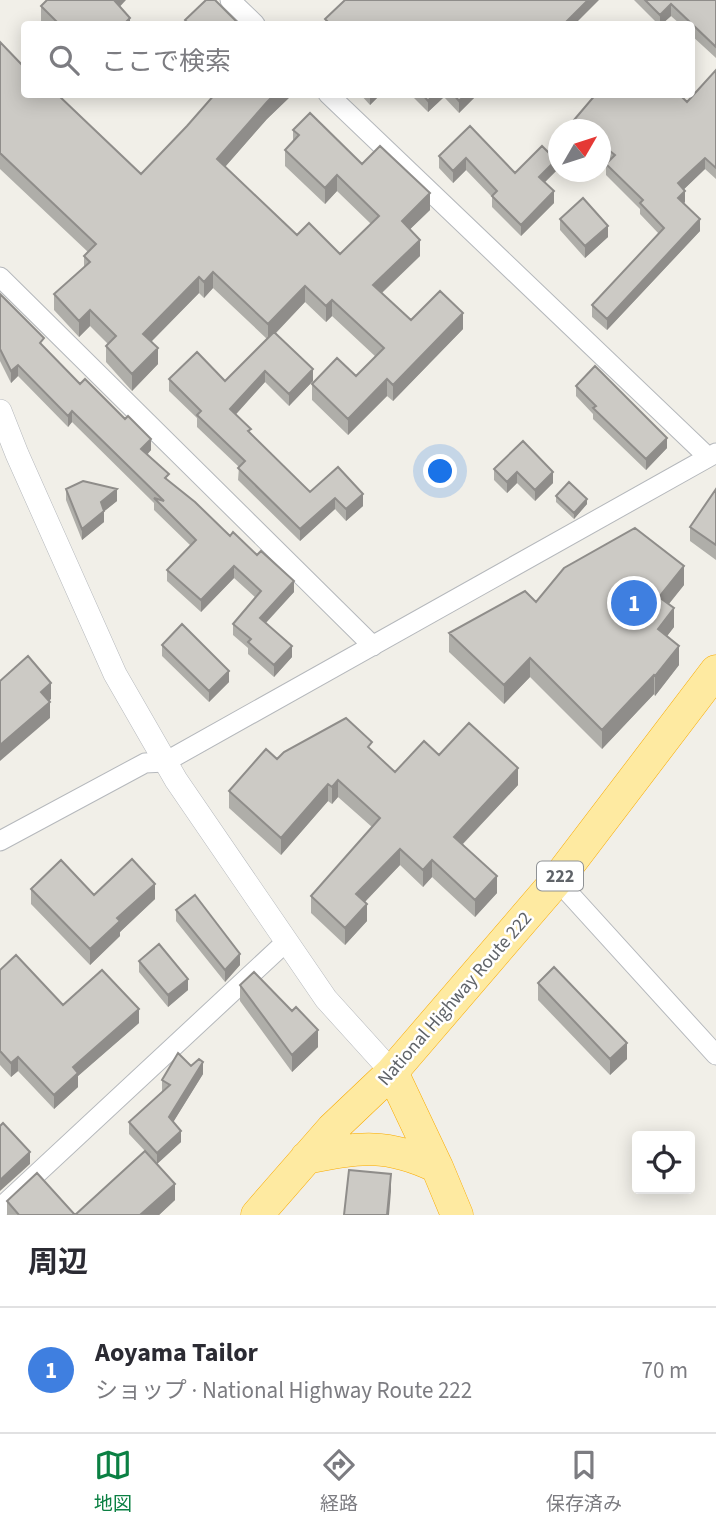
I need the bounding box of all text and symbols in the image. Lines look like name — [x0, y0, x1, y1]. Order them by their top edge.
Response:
search box — [21, 21, 695, 98]
icon: search — [45, 41, 83, 79]
text: ここで検索 — [101, 43, 231, 80]
north arrow — [548, 119, 611, 182]
your location — [423, 454, 457, 488]
pin: 1 — [611, 577, 657, 629]
road number: 222 — [537, 862, 583, 890]
street label: National Highway Route 222 — [372, 906, 539, 1092]
map controls — [632, 1131, 695, 1194]
button: locate — [632, 1131, 695, 1194]
text: 周辺 — [28, 1241, 88, 1284]
text: Aoyama Tailor — [95, 1334, 258, 1371]
text: 1 — [45, 1354, 57, 1387]
text: 70 m — [641, 1354, 688, 1387]
text: ショップ · National Highway Route 222 — [95, 1374, 472, 1407]
tab: 地図 — [94, 1446, 132, 1518]
tab: 経路 — [320, 1446, 358, 1518]
tab: 保存済み — [546, 1446, 622, 1518]

